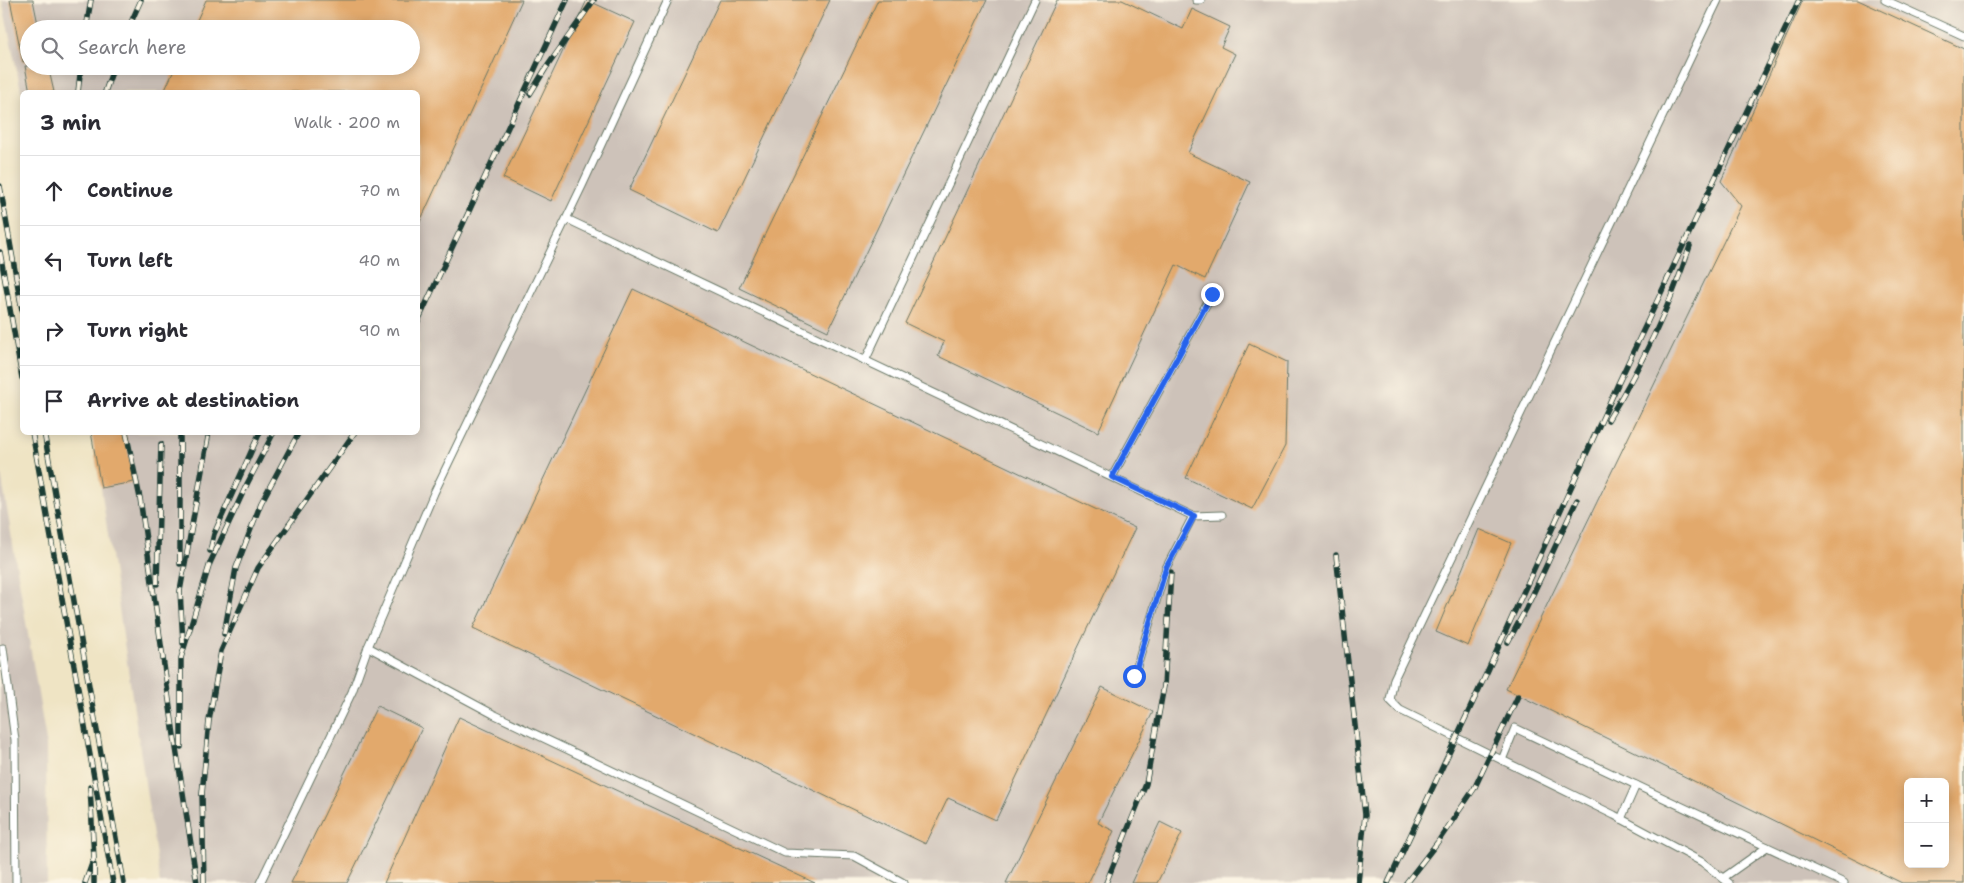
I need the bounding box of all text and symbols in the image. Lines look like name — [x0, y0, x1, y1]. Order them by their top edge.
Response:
search box — [20, 20, 420, 75]
icon: search — [38, 34, 66, 62]
text: Search here — [78, 35, 187, 60]
text: 3 min — [40, 109, 101, 137]
text: Walk · 200 m — [294, 112, 400, 133]
icon: ahead — [40, 177, 68, 205]
text: Continue — [87, 178, 173, 203]
text: 70 m — [359, 180, 400, 201]
icon: left — [40, 247, 68, 275]
text: Turn left — [87, 248, 173, 273]
text: 40 m — [358, 250, 400, 271]
route end — [1201, 283, 1224, 306]
icon: right — [40, 317, 68, 345]
text: Turn right — [87, 318, 188, 343]
text: 90 m — [359, 320, 400, 341]
icon: arrive — [40, 387, 68, 415]
text: Arrive at destination — [87, 388, 299, 413]
route start — [1123, 665, 1146, 688]
map controls — [1904, 778, 1949, 868]
button: + — [1904, 778, 1949, 823]
button: − — [1904, 823, 1949, 868]

